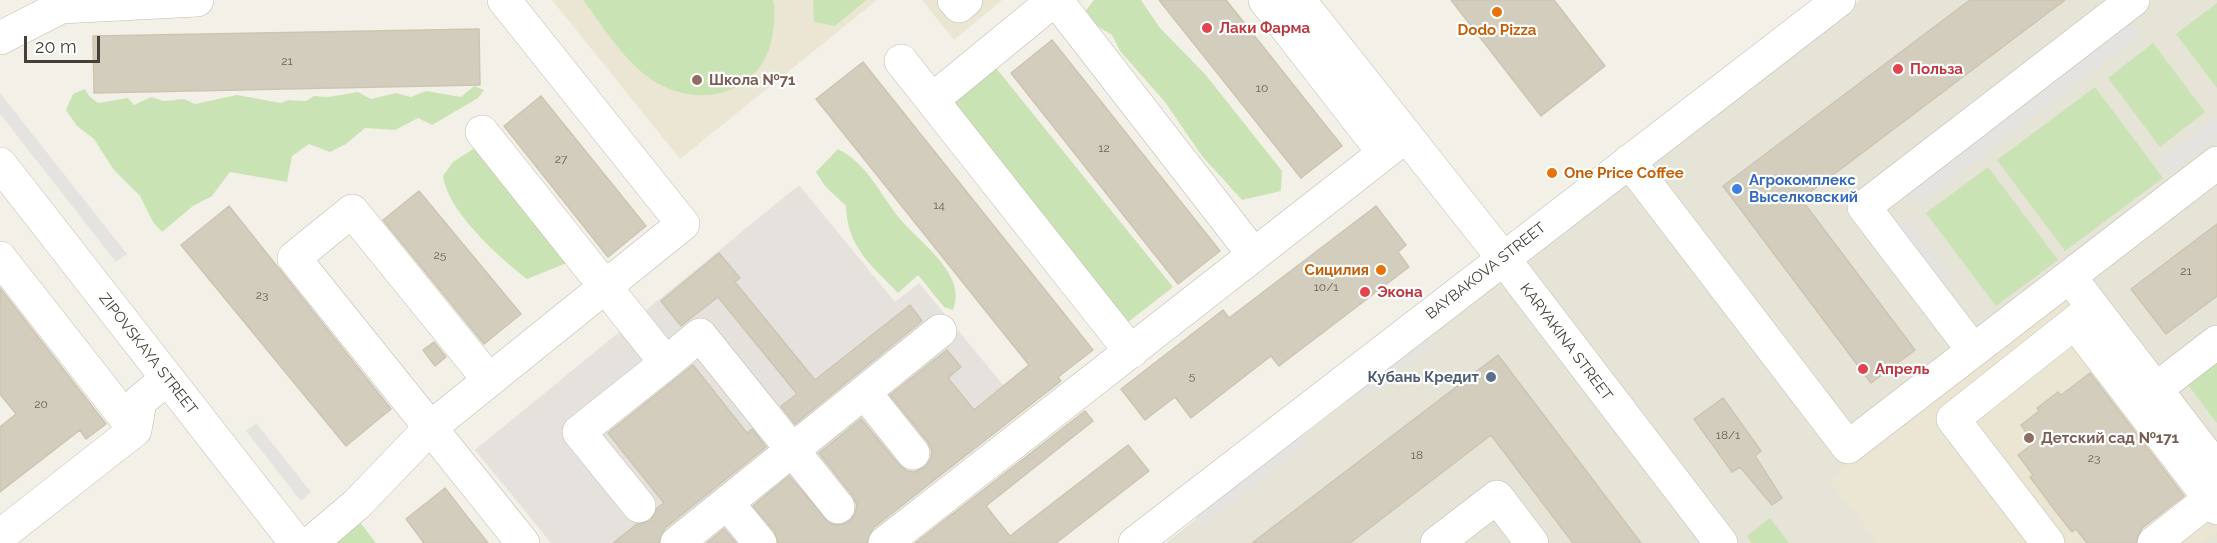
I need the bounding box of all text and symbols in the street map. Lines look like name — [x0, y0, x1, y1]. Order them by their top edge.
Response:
marker: Dodo Pizza — [1490, 5, 1504, 19]
place label: Лаки Фарма — [1219, 19, 1310, 37]
marker: Лаки Фарма — [1200, 21, 1214, 35]
place label: Dodo Pizza — [1458, 21, 1536, 39]
scale bar — [27, 24, 104, 62]
text: 20 m — [35, 36, 77, 57]
house number: 21 — [281, 54, 293, 68]
place label: Польза — [1910, 60, 1963, 78]
marker: Польза — [1891, 62, 1905, 76]
place label: Школа №71 — [709, 71, 795, 89]
marker: Школа №71 — [690, 73, 704, 87]
house number: 10 — [1256, 81, 1268, 95]
house number: 12 — [1098, 141, 1110, 155]
house number: 27 — [555, 152, 567, 166]
place label: One Price Coffee — [1564, 164, 1684, 182]
marker: One Price Coffee — [1545, 166, 1559, 180]
place label: Агрокомплекс Выселковский — [1749, 171, 1858, 206]
marker: Агрокомплекс Выселковский — [1730, 182, 1744, 196]
house number: 14 — [933, 198, 945, 212]
street label: BAYBAKOVA STREET — [1423, 219, 1549, 323]
house number: 25 — [434, 248, 446, 262]
place label: Сицилия — [1305, 261, 1369, 279]
marker: Сицилия — [1374, 263, 1388, 277]
house number: 21 — [2180, 264, 2192, 278]
house number: 10/1 — [1314, 280, 1338, 294]
street label: KARYAKINA STREET — [1516, 280, 1616, 404]
place label: Экона — [1377, 283, 1423, 301]
marker: Экона — [1358, 285, 1372, 299]
house number: 23 — [256, 288, 268, 302]
street label: ZIPOVSKAYA STREET — [95, 290, 201, 418]
place label: Апрель — [1875, 360, 1929, 378]
marker: Апрель — [1856, 362, 1870, 376]
place label: Кубань Кредит — [1368, 368, 1479, 386]
house number: 5 — [1189, 369, 1195, 383]
marker: Кубань Кредит — [1484, 370, 1498, 384]
house number: 20 — [34, 397, 48, 411]
house number: 18/1 — [1716, 428, 1740, 442]
place label: Детский сад №171 — [2041, 429, 2179, 447]
marker: Детский сад №171 — [2022, 431, 2036, 445]
house number: 18 — [1411, 448, 1423, 462]
house number: 23 — [2088, 451, 2100, 465]

